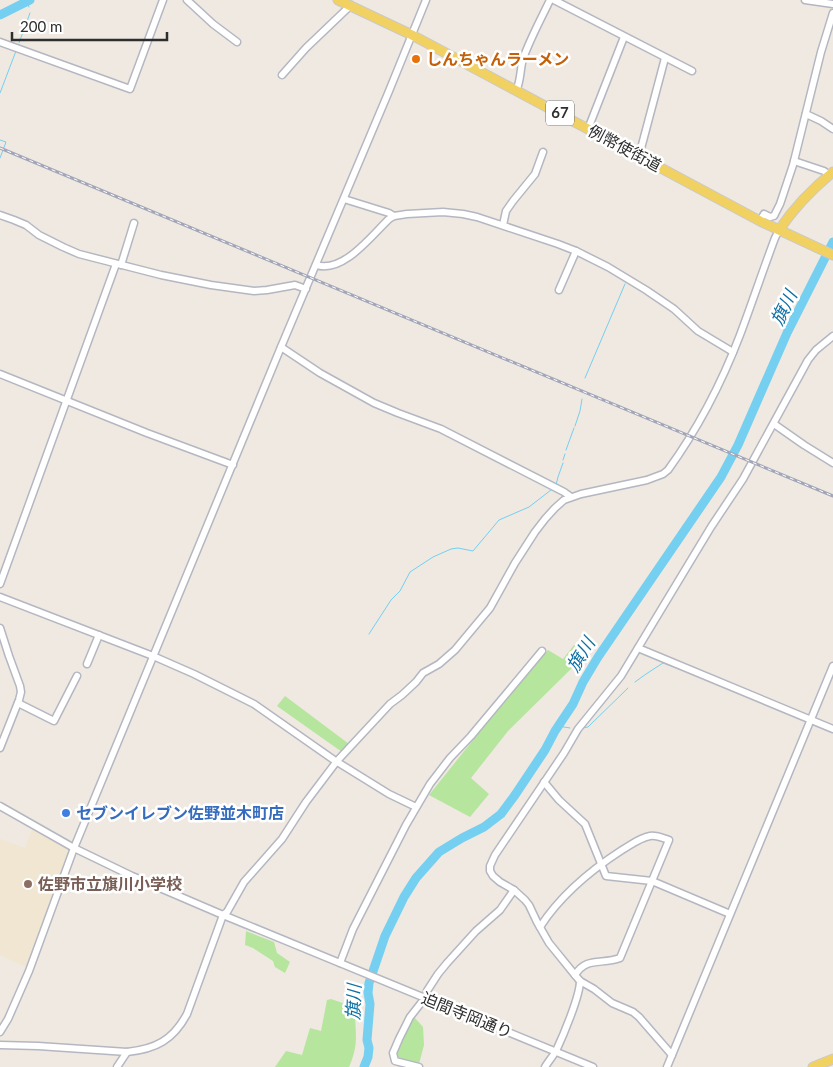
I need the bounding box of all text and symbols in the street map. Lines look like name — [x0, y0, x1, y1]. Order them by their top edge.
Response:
scale bar — [12, 10, 168, 42]
text: 200 m — [20, 17, 62, 35]
place label: しんちゃんラーメン — [426, 49, 569, 68]
marker: しんちゃんラーメン — [410, 53, 422, 65]
road number: 67 — [546, 100, 574, 126]
street label: 例幣使街道 — [585, 120, 665, 175]
water label: 旗川 — [765, 285, 802, 329]
water label: 旗川 — [561, 632, 600, 676]
place label: セブンイレブン佐野並木町店 — [76, 803, 284, 822]
marker: セブンイレブン佐野並木町店 — [60, 807, 72, 819]
place label: 佐野市立旗川小学校 — [37, 874, 182, 893]
marker: 佐野市立旗川小学校 — [22, 878, 34, 890]
water label: 旗川 — [341, 982, 365, 1020]
street label: 迫間寺岡通り — [419, 988, 515, 1041]

